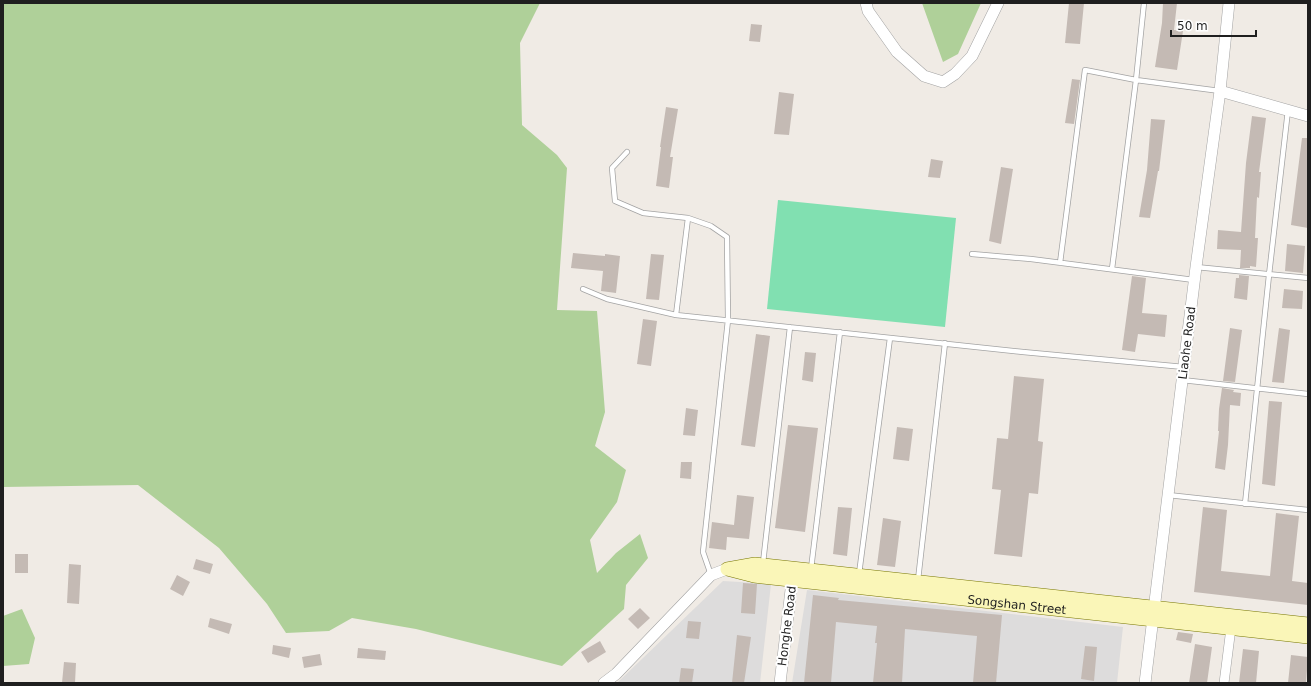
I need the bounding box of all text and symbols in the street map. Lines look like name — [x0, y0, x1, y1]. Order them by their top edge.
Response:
scale bar — [1171, 12, 1256, 38]
text: 50 m — [1177, 19, 1208, 33]
street label: Liaohe Road — [1176, 306, 1198, 380]
street label: Honghe Road — [775, 585, 799, 667]
street label: Songshan Street — [967, 593, 1067, 617]

